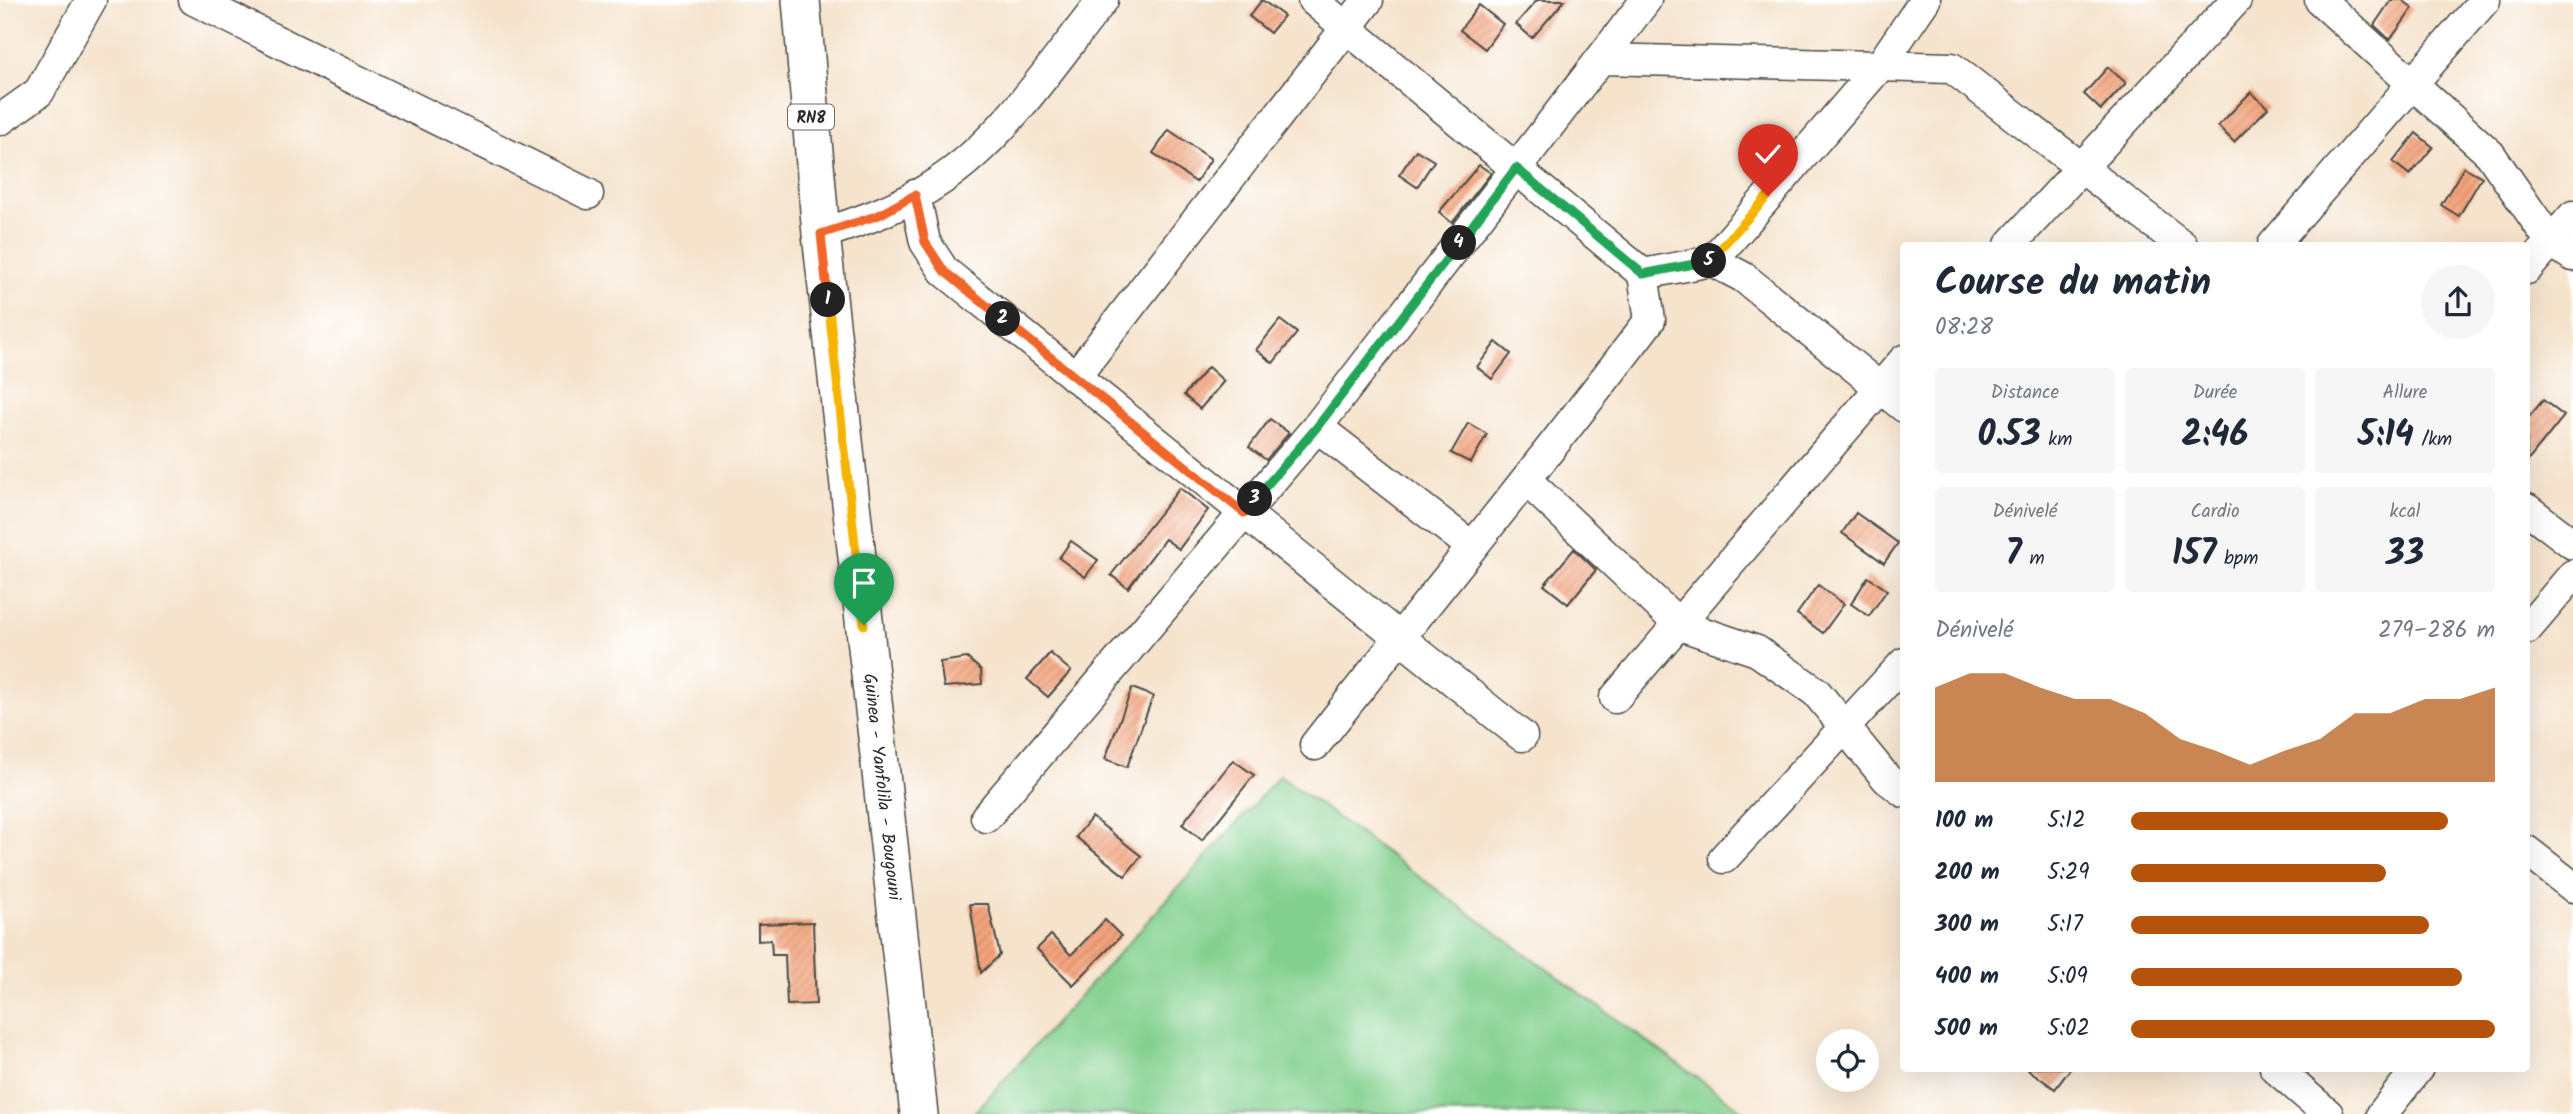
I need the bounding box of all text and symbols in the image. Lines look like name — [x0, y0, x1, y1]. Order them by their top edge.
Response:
road number: RN8 — [788, 105, 834, 130]
pin — [1738, 124, 1798, 196]
icon: check — [1749, 135, 1787, 173]
pin: 4 — [1442, 226, 1476, 260]
text: 4 — [1453, 227, 1464, 257]
pin: 5 — [1692, 244, 1726, 278]
text: 5 — [1704, 245, 1713, 275]
text: Course du matin — [1935, 254, 2211, 314]
button: share — [2421, 265, 2495, 339]
pin: 1 — [810, 282, 846, 318]
text: 1 — [825, 284, 830, 314]
pin: 2 — [986, 302, 1020, 336]
text: 2 — [997, 303, 1008, 333]
text: 08:28 — [1935, 310, 1993, 346]
text: Distance — [1991, 378, 2059, 408]
text: Durée — [2193, 378, 2237, 408]
text: Allure — [2383, 378, 2427, 408]
text: 0.53 — [1978, 408, 2041, 464]
text: 2:46 — [2181, 408, 2249, 464]
text: 5:14 — [2358, 408, 2414, 464]
text: km — [2041, 425, 2072, 455]
text: /km — [2414, 425, 2452, 455]
pin: 3 — [1238, 482, 1272, 516]
text: 3 — [1249, 483, 1260, 513]
text: Dénivelé — [1993, 497, 2057, 527]
text: Cardio — [2190, 497, 2240, 527]
text: kcal — [2390, 497, 2420, 527]
text: 7 — [2005, 527, 2022, 583]
text: 157 — [2172, 527, 2217, 583]
text: 33 — [2386, 527, 2424, 583]
text: m — [2022, 544, 2045, 574]
text: bpm — [2217, 544, 2258, 574]
pin — [834, 553, 894, 625]
icon: arrive — [845, 564, 883, 602]
text: Dénivelé — [1935, 613, 2013, 649]
text: 279–286 m — [2378, 613, 2495, 649]
street label: Guinea - Yanfolila - Bougouni — [854, 672, 908, 903]
text: 100 m — [1935, 803, 1993, 839]
text: 5:12 — [2047, 803, 2086, 839]
text: 200 m — [1935, 855, 2000, 891]
text: 5:29 — [2047, 855, 2090, 891]
text: 300 m — [1935, 907, 1999, 943]
text: 5:17 — [2047, 907, 2083, 943]
text: 400 m — [1935, 959, 1999, 995]
text: 5:09 — [2047, 959, 2088, 995]
text: 500 m — [1935, 1011, 1998, 1047]
text: 5:02 — [2047, 1011, 2090, 1047]
map controls — [1816, 1029, 1879, 1092]
button: locate — [1816, 1029, 1879, 1092]

